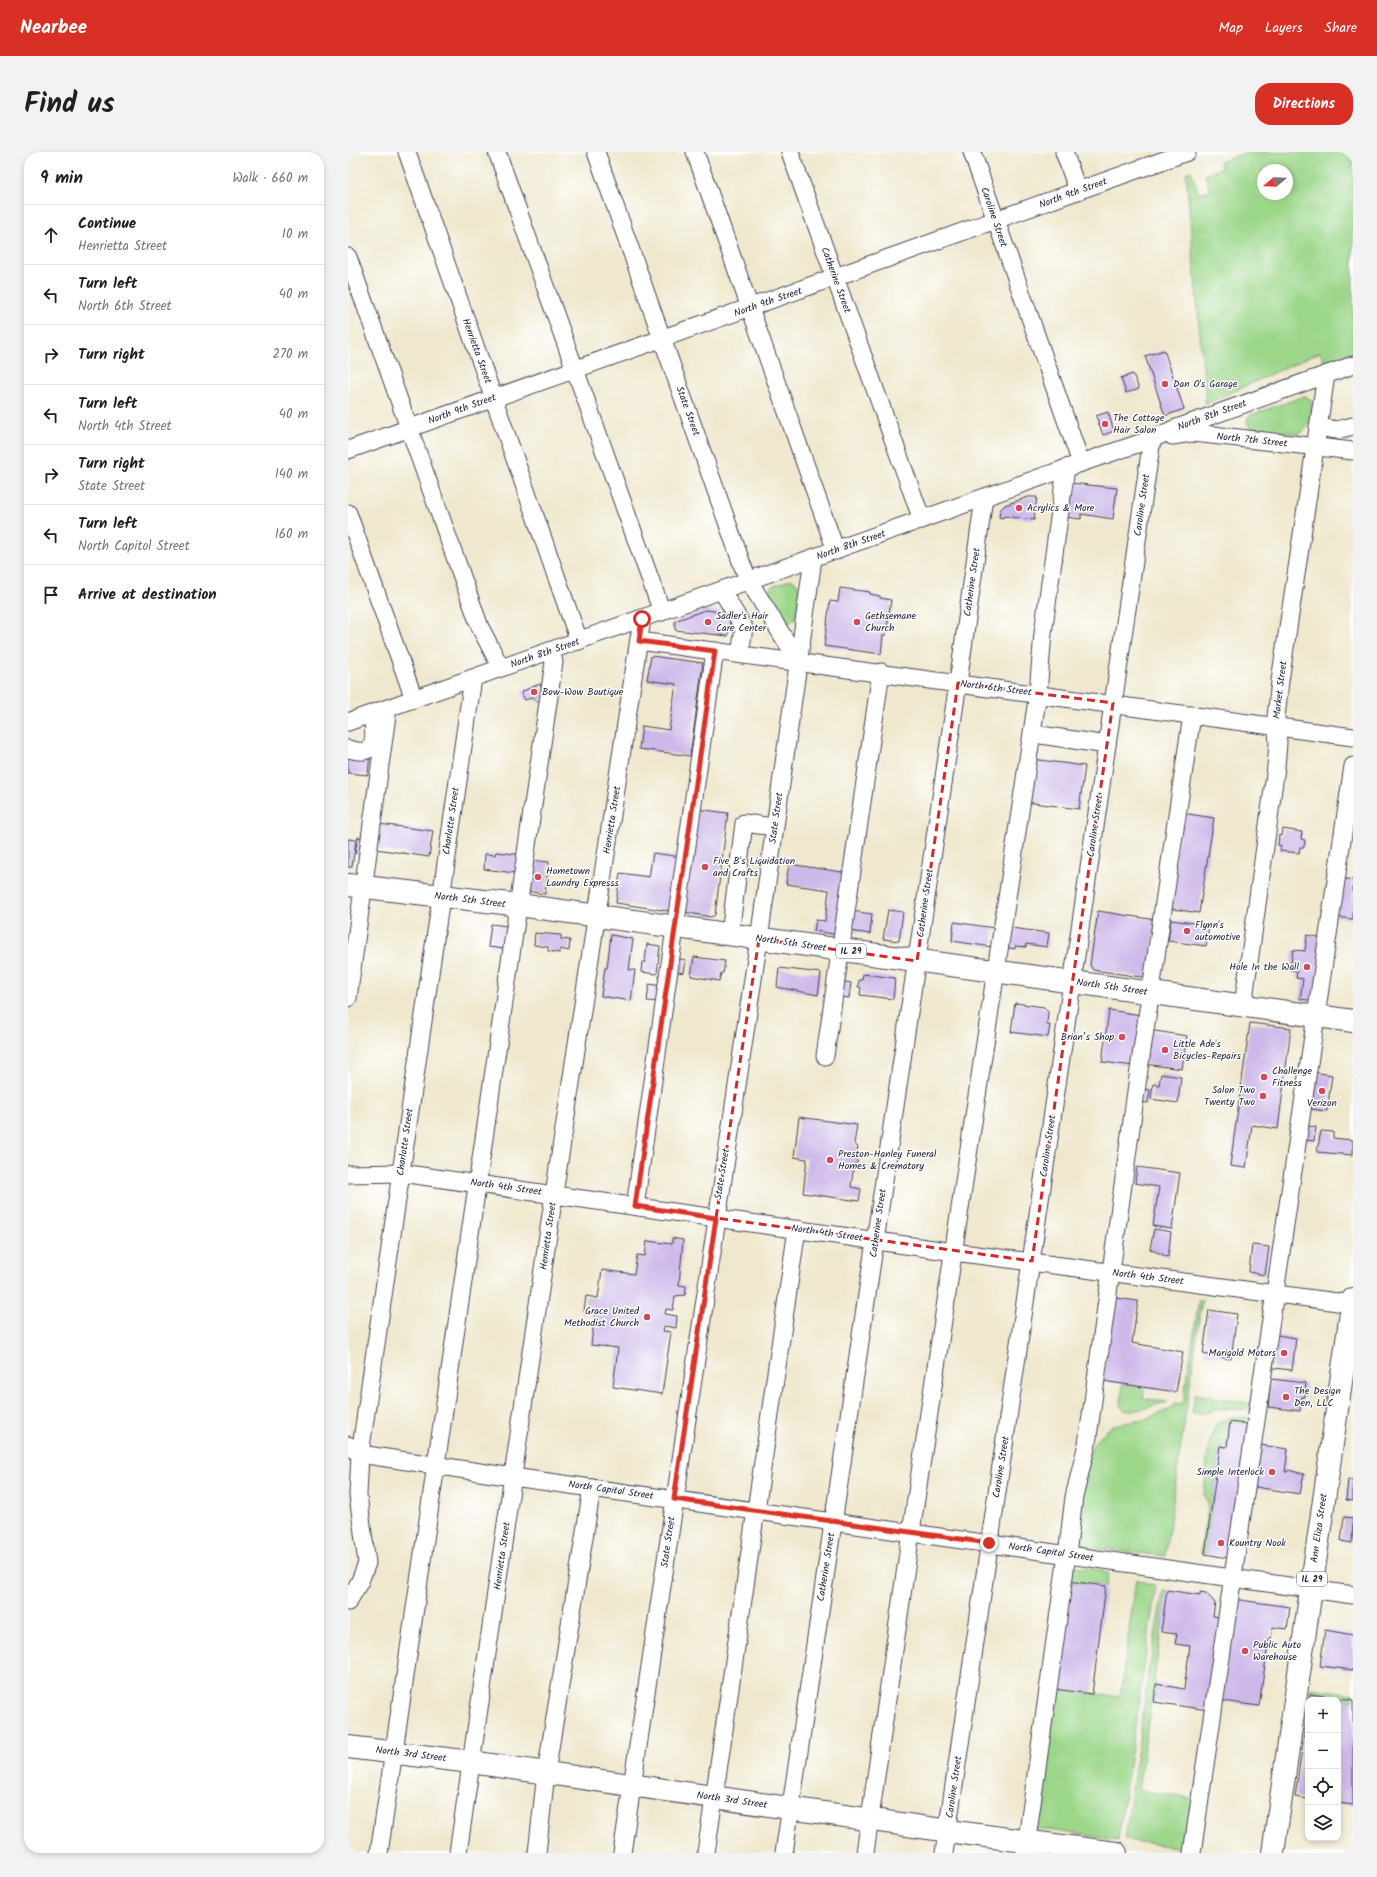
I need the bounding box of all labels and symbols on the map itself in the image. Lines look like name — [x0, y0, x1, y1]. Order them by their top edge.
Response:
north arrow — [1257, 164, 1293, 200]
street label: North 9th Street — [1037, 173, 1109, 213]
street label: Caroline Street — [976, 185, 1012, 249]
street label: Catherine Street — [817, 245, 855, 315]
street label: North 9th Street — [732, 283, 804, 321]
street label: Henrietta Street — [458, 316, 496, 386]
place label: Dan O's Garage — [1173, 376, 1238, 392]
marker: Dan O's Garage — [1160, 379, 1170, 389]
street label: State Street — [672, 384, 704, 438]
street label: North 9th Street — [426, 389, 498, 429]
street label: North 8th Street — [1175, 395, 1249, 435]
place label: The Cottage Hair Salon — [1113, 410, 1165, 438]
marker: The Cottage Hair Salon — [1100, 419, 1110, 429]
street label: North 7th Street — [1216, 428, 1288, 452]
street label: Caroline Street — [1130, 473, 1154, 537]
place label: Acrylics & More — [1027, 500, 1095, 516]
marker: Acrylics & More — [1014, 503, 1024, 513]
street label: North 8th Street — [814, 526, 888, 564]
street label: Catherine Street — [959, 546, 985, 617]
place label: Sadler's Hair Care Center — [716, 608, 769, 636]
place label: Gethsemane Church — [865, 608, 917, 636]
route start — [633, 610, 651, 628]
marker: Sadler's Hair Care Center — [703, 617, 713, 627]
marker: Gethsemane Church — [852, 617, 862, 627]
street label: North 8th Street — [508, 634, 582, 672]
street label: Market Street — [1269, 660, 1292, 720]
street label: North 6th Street — [959, 676, 1033, 700]
place label: Bow-Wow Boutique — [542, 684, 624, 700]
marker: Bow-Wow Boutique — [529, 687, 539, 697]
street label: Henrietta Street — [599, 785, 625, 855]
street label: Charlotte Street — [438, 786, 464, 856]
street label: State Street — [764, 791, 788, 845]
street label: Caroline Street — [1083, 794, 1107, 858]
place label: Five B's Liquidation and Crafts — [713, 853, 795, 881]
marker: Five B's Liquidation and Crafts — [700, 862, 710, 872]
place label: Hometown Laundry Expresss — [546, 863, 620, 891]
street label: Catherine Street — [912, 867, 938, 938]
marker: Hometown Laundry Expresss — [533, 872, 543, 882]
street label: North 5th Street — [433, 888, 507, 912]
place label: Flynn's automotive — [1195, 917, 1241, 945]
marker: Flynn's automotive — [1182, 926, 1192, 936]
street label: North 5th Street — [754, 930, 828, 956]
road number: IL 29 — [836, 944, 866, 958]
place label: Hole In the Wall — [1229, 959, 1300, 975]
marker: Hole In the Wall — [1302, 962, 1312, 972]
street label: North 5th Street — [1075, 974, 1149, 1000]
place label: Brian’s Shop — [1061, 1029, 1114, 1045]
marker: Brian’s Shop — [1117, 1032, 1127, 1042]
place label: Little Ade's Bicycles-Repairs — [1173, 1036, 1242, 1064]
marker: Little Ade's Bicycles-Repairs — [1160, 1045, 1170, 1055]
place label: Challenge Fitness — [1272, 1063, 1313, 1091]
marker: Challenge Fitness — [1259, 1072, 1269, 1082]
place label: Salon Two Twenty Two — [1204, 1082, 1255, 1110]
marker: Verizon — [1317, 1086, 1327, 1096]
marker: Salon Two Twenty Two — [1258, 1091, 1268, 1101]
place label: Verizon — [1307, 1095, 1337, 1111]
street label: Charlotte Street — [392, 1107, 418, 1177]
street label: Caroline Street — [1036, 1114, 1060, 1178]
place label: Preston-Hanley Funeral Homes & Crematory — [838, 1146, 937, 1174]
street label: State Street — [710, 1147, 734, 1201]
marker: Preston-Hanley Funeral Homes & Crematory — [825, 1155, 835, 1165]
street label: North 4th Street — [469, 1174, 543, 1200]
street label: Catherine Street — [865, 1187, 891, 1258]
street label: Henrietta Street — [535, 1201, 561, 1271]
street label: North 4th Street — [790, 1220, 864, 1246]
street label: North 4th Street — [1111, 1265, 1185, 1289]
place label: Grace United Methodist Church — [564, 1303, 640, 1331]
marker: Grace United Methodist Church — [642, 1312, 652, 1322]
place label: Marigold Motors — [1209, 1345, 1277, 1361]
marker: Marigold Motors — [1279, 1348, 1289, 1358]
place label: The Design Den, LLC — [1294, 1383, 1341, 1411]
marker: The Design Den, LLC — [1281, 1392, 1291, 1402]
street label: Caroline Street — [988, 1435, 1014, 1499]
place label: Simple Interlock — [1196, 1464, 1264, 1480]
marker: Simple Interlock — [1267, 1467, 1277, 1477]
street label: North Capitol Street — [567, 1476, 655, 1504]
street label: Ann Eliza Street — [1306, 1492, 1332, 1564]
street label: State Street — [656, 1515, 680, 1569]
street label: Henrietta Street — [489, 1521, 515, 1591]
street label: Catherine Street — [813, 1531, 839, 1602]
route end — [980, 1534, 998, 1552]
place label: Kountry Nook — [1229, 1535, 1286, 1551]
street label: North Capitol Street — [1007, 1538, 1095, 1566]
marker: Kountry Nook — [1216, 1538, 1226, 1548]
road number: IL 29 — [1297, 1572, 1327, 1586]
place label: Public Auto Warehouse — [1253, 1637, 1302, 1665]
marker: Public Auto Warehouse — [1240, 1646, 1250, 1656]
street label: North 3rd Street — [375, 1742, 447, 1766]
street label: Caroline Street — [942, 1755, 966, 1819]
street label: North 3rd Street — [696, 1787, 769, 1813]

